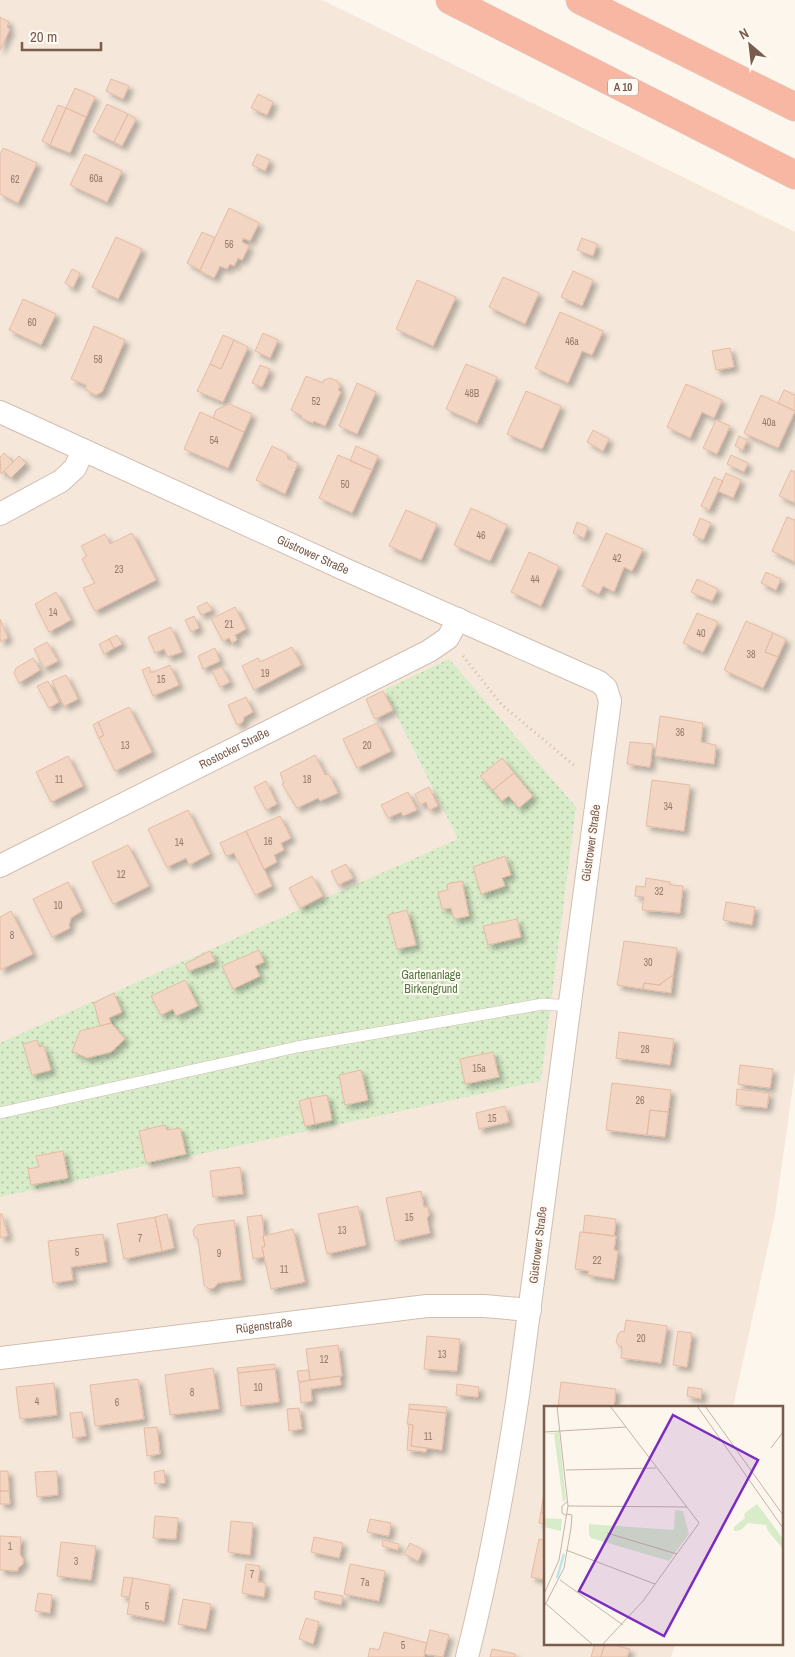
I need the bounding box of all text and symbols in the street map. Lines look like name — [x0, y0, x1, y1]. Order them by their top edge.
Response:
scale bar — [22, 20, 101, 52]
north arrow — [725, 20, 775, 70]
text: N — [736, 24, 752, 43]
text: 20 m — [30, 26, 57, 47]
road number: A 10 — [608, 78, 638, 95]
house number: 60a — [89, 172, 103, 185]
house number: 62 — [10, 173, 20, 186]
house number: 56 — [224, 238, 234, 251]
house number: 60 — [27, 316, 37, 329]
house number: 46a — [565, 335, 579, 348]
house number: 58 — [93, 353, 103, 366]
house number: 48B — [465, 387, 480, 400]
house number: 52 — [311, 395, 321, 408]
house number: 40a — [762, 416, 776, 429]
house number: 54 — [209, 434, 219, 447]
house number: 50 — [340, 478, 350, 491]
house number: 46 — [476, 529, 486, 542]
street label: Güstrower Straße — [274, 531, 352, 578]
house number: 42 — [612, 552, 622, 565]
house number: 23 — [114, 563, 124, 576]
house number: 44 — [530, 573, 540, 586]
house number: 14 — [48, 606, 58, 619]
house number: 21 — [224, 618, 234, 631]
house number: 40 — [696, 627, 706, 640]
house number: 38 — [746, 648, 756, 661]
house number: 19 — [260, 667, 270, 680]
house number: 15 — [156, 673, 166, 686]
street label: Rostocker Straße — [196, 724, 272, 773]
house number: 36 — [675, 726, 685, 739]
house number: 13 — [120, 739, 130, 752]
house number: 20 — [362, 739, 372, 752]
house number: 11 — [55, 773, 64, 786]
house number: 18 — [302, 773, 312, 786]
house number: 34 — [663, 800, 673, 813]
street label: Güstrower Straße — [578, 803, 604, 883]
house number: 16 — [263, 835, 273, 848]
house number: 14 — [174, 836, 184, 849]
house number: 12 — [116, 868, 126, 881]
house number: 32 — [654, 885, 664, 898]
house number: 10 — [53, 899, 63, 912]
house number: 8 — [10, 929, 15, 942]
house number: 30 — [643, 956, 653, 969]
park label: Gartenanlage Birkengrund — [401, 967, 461, 997]
house number: 28 — [640, 1043, 650, 1056]
house number: 15a — [472, 1062, 486, 1075]
house number: 26 — [635, 1094, 645, 1107]
house number: 15 — [487, 1112, 497, 1125]
street label: Güstrower Straße — [525, 1205, 551, 1285]
house number: 15 — [404, 1211, 414, 1224]
house number: 13 — [337, 1224, 347, 1237]
house number: 7 — [138, 1232, 143, 1245]
house number: 5 — [75, 1246, 80, 1259]
house number: 9 — [217, 1247, 222, 1260]
house number: 22 — [592, 1254, 602, 1267]
house number: 11 — [280, 1263, 289, 1276]
street label: Rügenstraße — [235, 1314, 293, 1337]
house number: 20 — [636, 1332, 646, 1345]
house number: 13 — [437, 1348, 447, 1361]
house number: 12 — [319, 1353, 329, 1366]
house number: 10 — [253, 1381, 263, 1394]
house number: 8 — [190, 1386, 195, 1399]
house number: 4 — [35, 1395, 40, 1408]
house number: 6 — [115, 1396, 120, 1409]
inset map — [544, 1406, 782, 1644]
house number: 11 — [424, 1430, 433, 1443]
house number: 1 — [8, 1540, 13, 1553]
house number: 3 — [74, 1555, 79, 1568]
house number: 7 — [250, 1568, 255, 1581]
house number: 7a — [360, 1576, 370, 1589]
house number: 5 — [145, 1600, 150, 1613]
house number: 5 — [401, 1639, 406, 1652]

